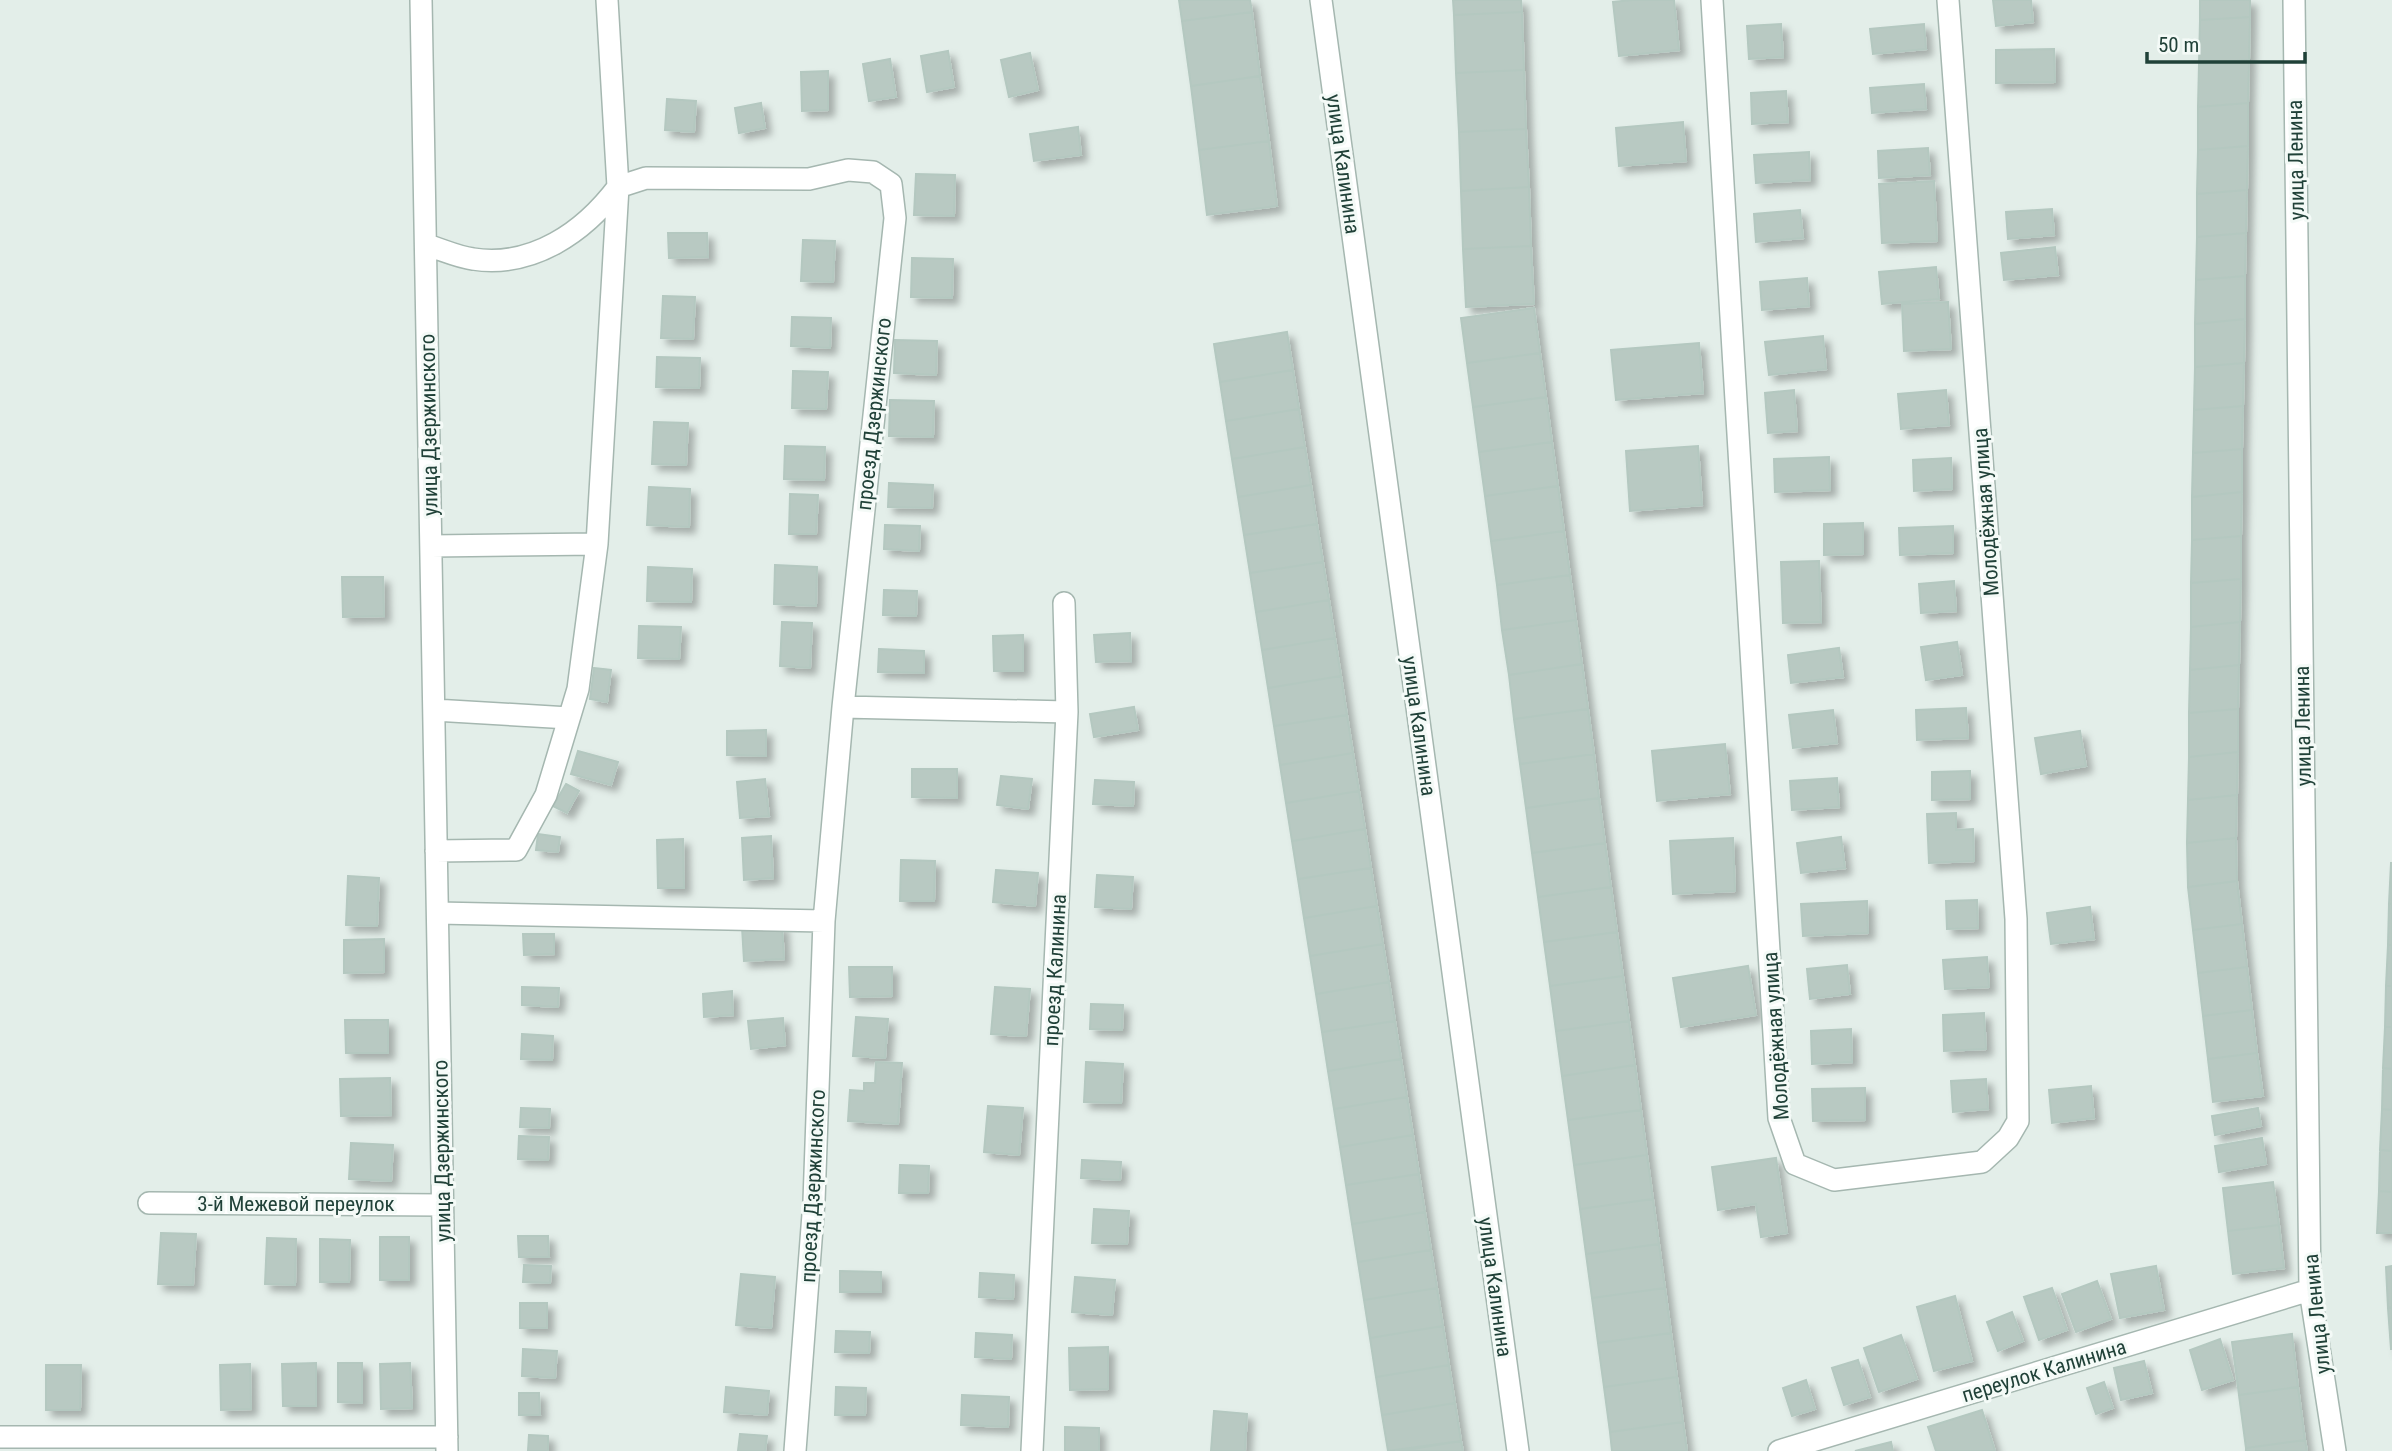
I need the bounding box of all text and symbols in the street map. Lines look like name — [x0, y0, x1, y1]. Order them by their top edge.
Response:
scale bar — [2147, 21, 2304, 65]
text: 50 m — [2158, 33, 2199, 57]
street label: улица Калинина — [1321, 93, 1365, 235]
street label: улица Ленина — [2283, 100, 2309, 220]
street label: проезд Дзержинского — [852, 316, 896, 512]
street label: улица Дзержинского — [415, 334, 443, 516]
street label: Молодёжная улица — [1968, 427, 2004, 597]
street label: улица Калинина — [1397, 655, 1441, 797]
street label: улица Ленина — [2290, 666, 2316, 786]
street label: проезд Калинина — [1039, 893, 1071, 1047]
street label: Молодёжная улица — [1758, 951, 1794, 1121]
street label: улица Дзержинского — [428, 1060, 456, 1242]
street label: проезд Дзержинского — [796, 1089, 830, 1283]
street label: 3-й Межевой переулок — [197, 1192, 395, 1216]
street label: улица Калинина — [1473, 1216, 1517, 1358]
street label: улица Ленина — [2299, 1253, 2335, 1375]
street label: переулок Калинина — [1959, 1335, 2129, 1407]

